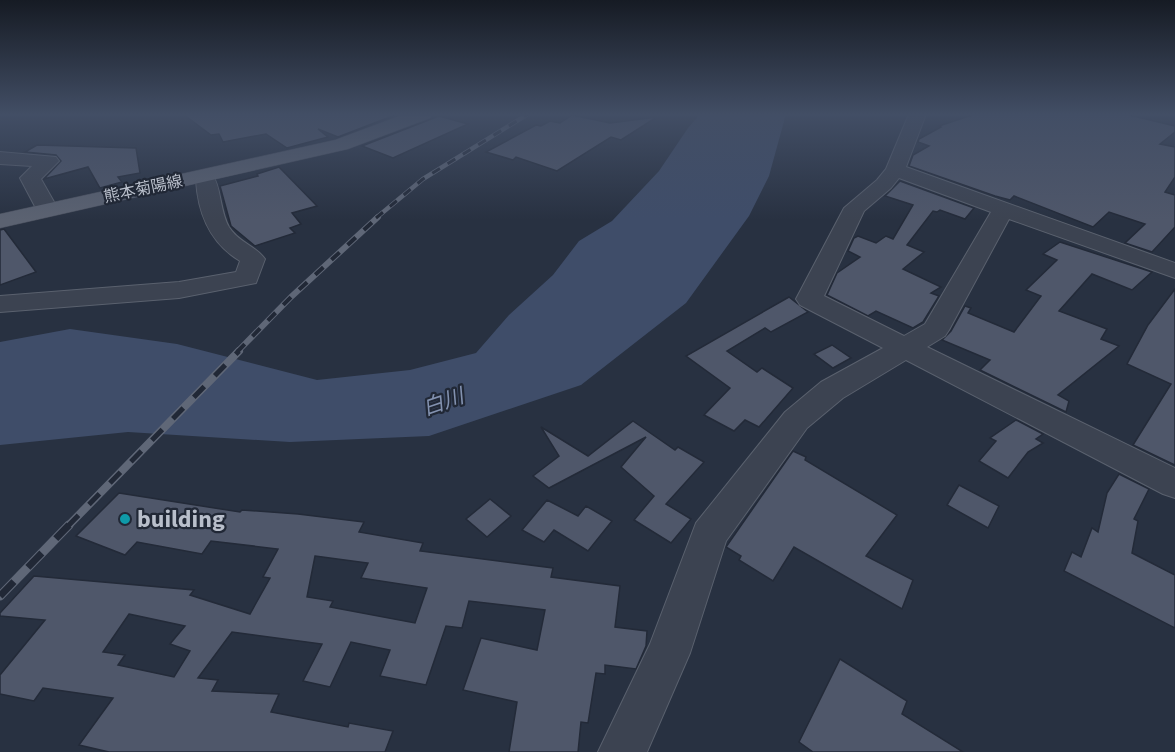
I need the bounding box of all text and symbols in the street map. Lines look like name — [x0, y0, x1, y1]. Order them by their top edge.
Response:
street label: 熊本菊陽線 — [102, 170, 185, 208]
water label: 白川 — [418, 380, 470, 423]
place label: building — [137, 502, 225, 537]
marker: building — [118, 512, 132, 526]

